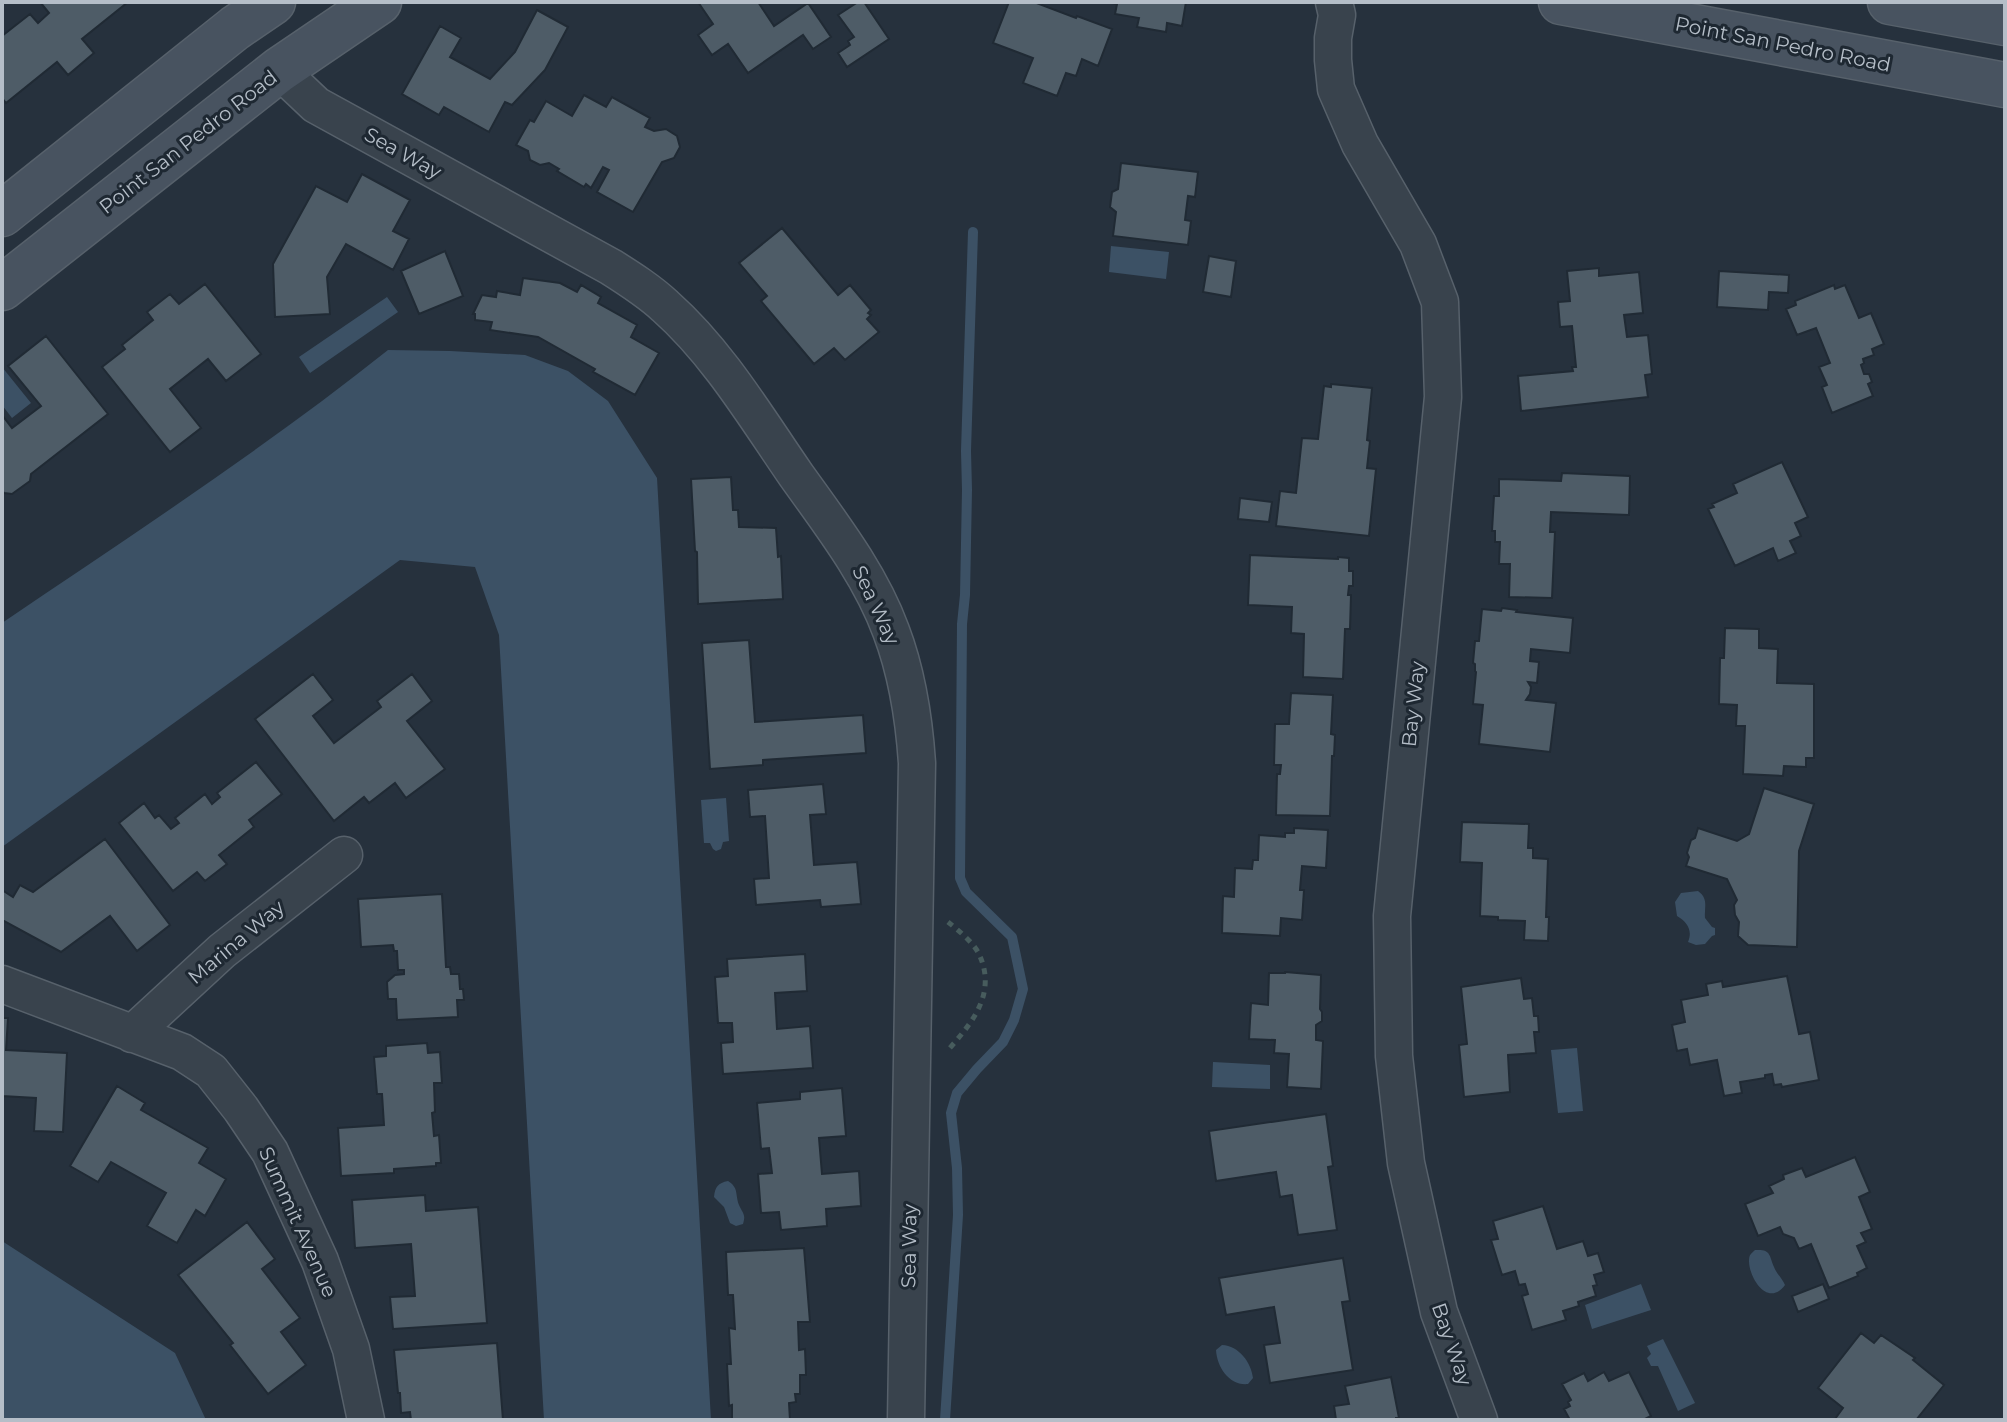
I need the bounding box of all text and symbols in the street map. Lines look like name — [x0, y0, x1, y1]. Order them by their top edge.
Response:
street label: Point San Pedro Road — [1673, 11, 1893, 77]
street label: Point San Pedro Road — [94, 65, 282, 219]
street label: Sea Way — [360, 122, 446, 184]
street label: Sea Way — [847, 562, 905, 649]
street label: Bay Way — [1397, 660, 1429, 748]
street label: Marina Way — [183, 895, 289, 989]
street label: Summit Avenue — [254, 1143, 342, 1301]
street label: Sea Way — [896, 1203, 922, 1288]
street label: Bay Way — [1427, 1299, 1477, 1389]

